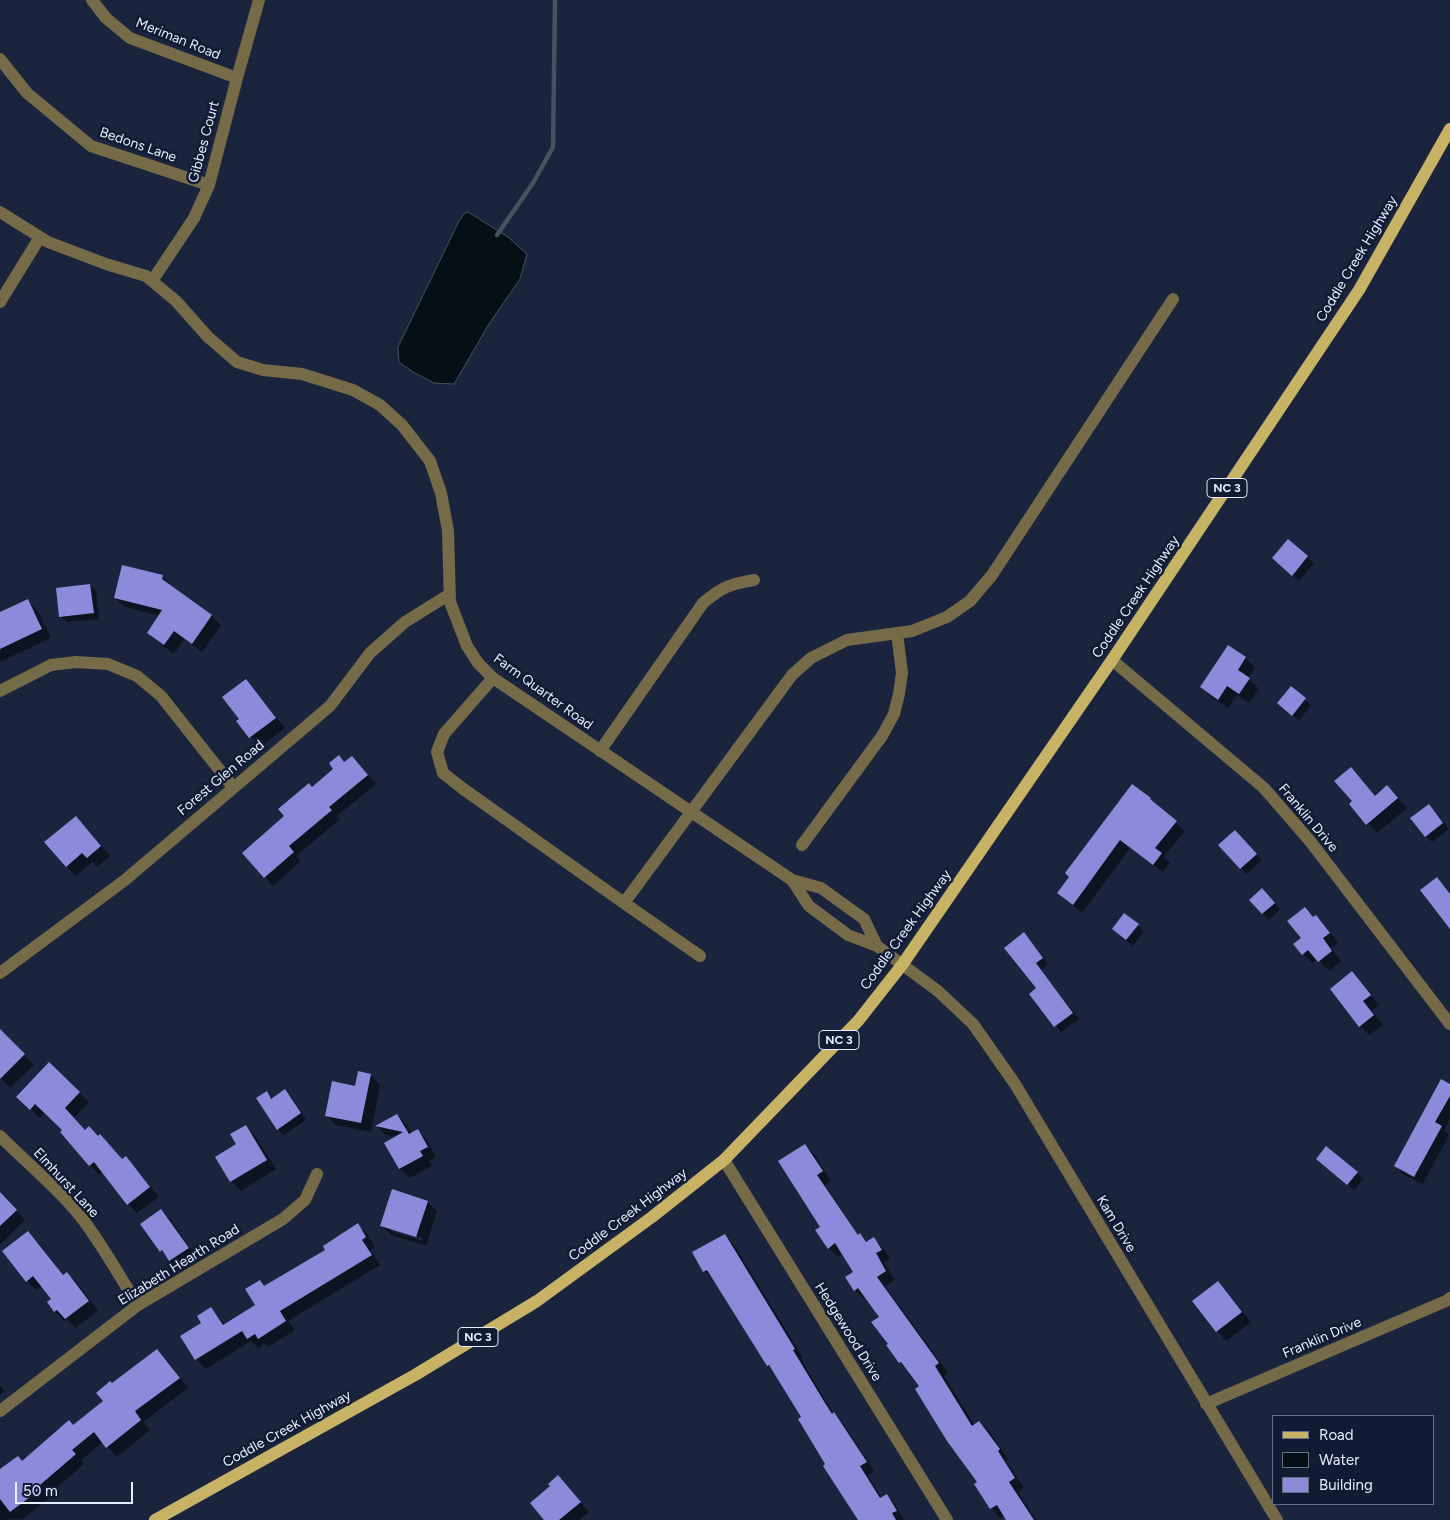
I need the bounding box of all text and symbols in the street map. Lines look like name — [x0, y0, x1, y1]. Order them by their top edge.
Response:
street label: Meriman Road — [133, 14, 223, 64]
street label: Gibbes Court — [185, 99, 223, 185]
street label: Bedons Lane — [97, 124, 179, 166]
street label: Coddle Creek Highway — [1313, 193, 1401, 325]
road number: NC 3 — [1207, 478, 1247, 498]
street label: Coddle Creek Highway — [1089, 533, 1183, 661]
street label: Farm Quarter Road — [490, 650, 596, 734]
street label: Forest Glen Road — [174, 737, 268, 819]
street label: Franklin Drive — [1275, 780, 1341, 856]
street label: Coddle Creek Highway — [857, 867, 955, 993]
road number: NC 3 — [819, 1030, 859, 1050]
street label: Elmhurst Lane — [30, 1145, 102, 1221]
street label: Coddle Creek Highway — [565, 1165, 691, 1265]
street label: Kam Drive — [1092, 1193, 1140, 1255]
street label: Elizabeth Hearth Road — [115, 1221, 243, 1309]
street label: Hedgewood Drive — [811, 1280, 885, 1384]
street label: Franklin Drive — [1280, 1314, 1364, 1362]
road number: NC 3 — [458, 1328, 498, 1346]
street label: Coddle Creek Highway — [220, 1387, 354, 1471]
legend — [1272, 1415, 1435, 1505]
text: Road — [1319, 1426, 1354, 1444]
text: Water — [1319, 1451, 1359, 1469]
scale bar — [18, 1472, 135, 1504]
text: Building — [1319, 1476, 1373, 1494]
text: 50 m — [23, 1482, 58, 1500]

